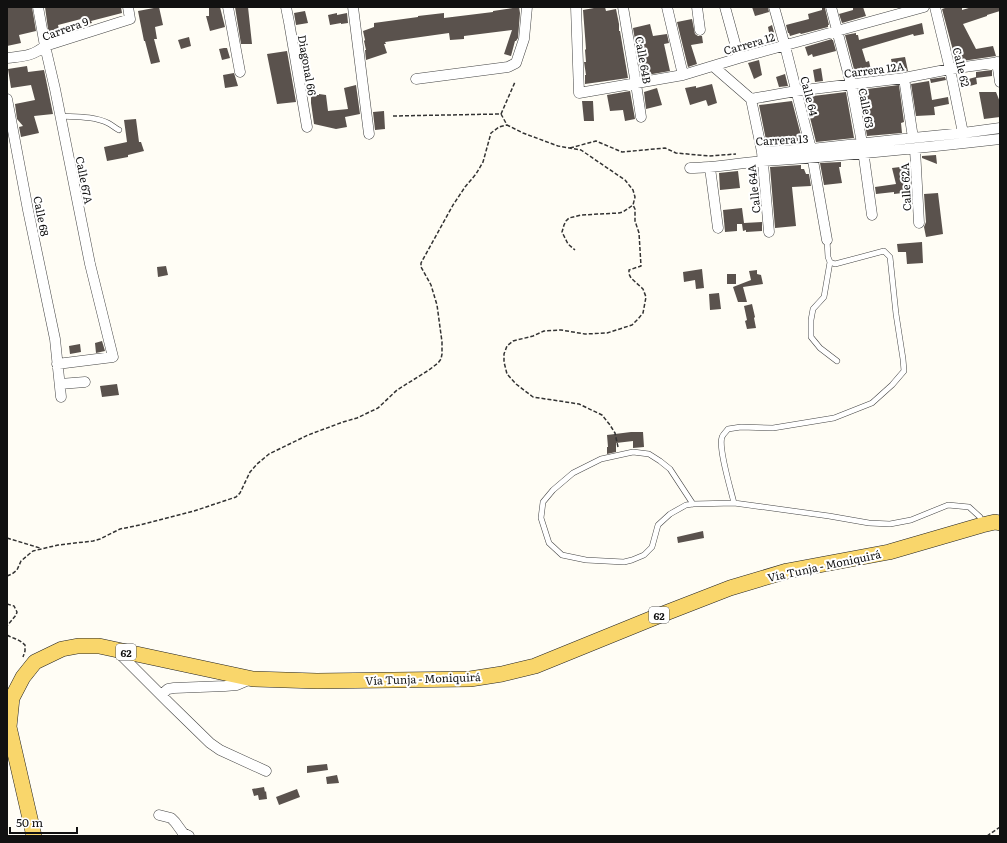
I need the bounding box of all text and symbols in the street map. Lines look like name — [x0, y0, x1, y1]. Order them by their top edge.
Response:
street label: Carrera 9 — [40, 12, 91, 44]
street label: Carrera 12 — [721, 28, 777, 58]
street label: Diagonal 66 — [295, 33, 321, 97]
street label: Calle 64B — [632, 35, 656, 85]
street label: Calle 62 — [950, 46, 974, 89]
street label: Carrera 12A — [843, 57, 905, 81]
street label: Calle 64 — [797, 74, 823, 118]
street label: Calle 63 — [855, 87, 879, 129]
street label: Carrera 13 — [755, 130, 809, 148]
street label: Calle 67A — [73, 155, 97, 205]
street label: Calle 62A — [896, 162, 914, 212]
street label: Calle 64A — [742, 164, 764, 214]
street label: Calle 68 — [30, 195, 54, 237]
street label: Vía Tunja - Moniquirá — [766, 545, 882, 585]
road number: 62 — [649, 607, 669, 623]
road number: 62 — [116, 644, 136, 660]
street label: Vía Tunja - Moniquirá — [365, 668, 481, 688]
scale bar — [10, 809, 77, 835]
text: 50 m — [16, 813, 43, 831]

